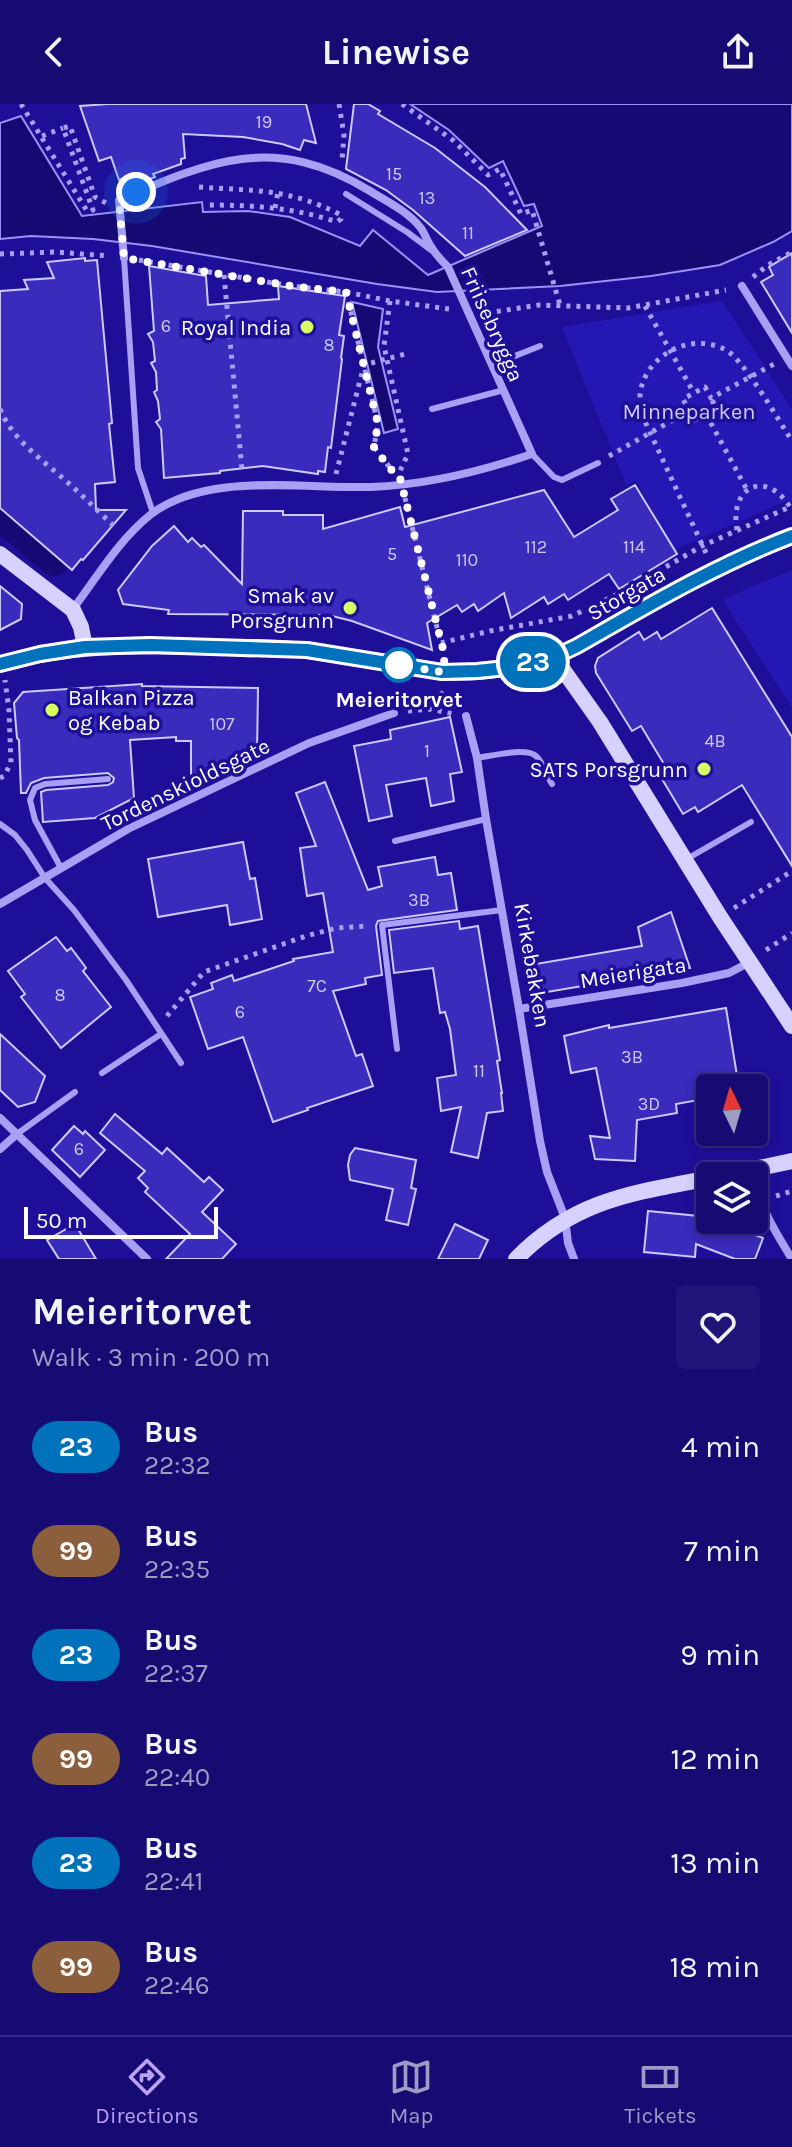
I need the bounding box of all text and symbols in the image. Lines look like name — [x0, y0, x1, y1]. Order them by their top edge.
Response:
icon: back — [32, 30, 76, 74]
icon: share — [716, 30, 760, 74]
text: Linewise — [322, 31, 470, 73]
house number: 19 — [256, 111, 272, 133]
house number: 15 — [386, 163, 402, 185]
your location — [116, 172, 156, 212]
house number: 13 — [419, 187, 435, 209]
house number: 11 — [462, 222, 474, 244]
street label: Friisebrygga — [455, 263, 529, 386]
house number: 6 — [161, 315, 171, 337]
place label: Royal India — [181, 315, 291, 341]
marker: Royal India — [298, 318, 316, 336]
house number: 8 — [323, 334, 335, 356]
park label: Minneparken — [623, 399, 755, 425]
house number: 112 — [525, 536, 547, 558]
house number: 114 — [623, 536, 645, 558]
house number: 5 — [387, 543, 397, 565]
house number: 110 — [456, 549, 478, 571]
street label: Storgata — [583, 561, 670, 627]
place label: Smak av Porsgrunn — [230, 583, 334, 634]
marker: Smak av Porsgrunn — [341, 599, 359, 617]
line badge: 23 — [497, 636, 569, 688]
text: 23 — [516, 645, 550, 678]
marker: Meieritorvet — [382, 648, 416, 682]
place label: Balkan Pizza og Kebab — [68, 685, 195, 736]
place label: Meieritorvet — [335, 687, 463, 713]
marker: Balkan Pizza og Kebab — [43, 701, 61, 719]
house number: 107 — [209, 713, 235, 735]
house number: 4B — [704, 730, 726, 752]
street label: Tordenskioldsgate — [97, 733, 274, 837]
house number: 1 — [424, 740, 430, 762]
place label: SATS Porsgrunn — [529, 757, 688, 783]
marker: SATS Porsgrunn — [695, 760, 713, 778]
house number: 3B — [408, 889, 430, 911]
street label: Kirkebakken — [508, 901, 556, 1030]
street label: Meierigata — [578, 952, 688, 994]
house number: 7C — [307, 975, 327, 997]
house number: 8 — [54, 984, 66, 1006]
house number: 6 — [235, 1001, 245, 1023]
house number: 3B — [621, 1046, 643, 1068]
house number: 11 — [473, 1060, 485, 1082]
north arrow — [696, 1074, 768, 1146]
map controls — [696, 1074, 768, 1234]
house number: 3D — [638, 1093, 660, 1115]
house number: 6 — [74, 1138, 84, 1160]
button: layers — [696, 1162, 768, 1234]
scale bar — [24, 1203, 218, 1239]
text: 50 m — [36, 1208, 87, 1234]
button: heart — [676, 1285, 760, 1369]
text: Meieritorvet — [32, 1289, 252, 1334]
text: Walk · 3 min · 200 m — [32, 1342, 270, 1373]
text: Bus — [144, 1414, 198, 1450]
text: 4 min — [681, 1429, 760, 1465]
text: 23 — [59, 1430, 93, 1463]
text: 22:32 — [144, 1450, 211, 1481]
text: Bus — [144, 1518, 198, 1554]
text: 7 min — [684, 1533, 760, 1569]
text: 99 — [59, 1534, 93, 1567]
text: 22:35 — [144, 1554, 210, 1585]
text: Bus — [144, 1622, 198, 1658]
text: 9 min — [680, 1637, 760, 1673]
text: 23 — [59, 1638, 93, 1671]
text: 22:37 — [144, 1658, 208, 1689]
text: Bus — [144, 1726, 198, 1762]
text: 12 min — [670, 1741, 760, 1777]
text: 99 — [59, 1742, 93, 1775]
text: 22:40 — [144, 1762, 210, 1793]
text: Bus — [144, 1830, 198, 1866]
text: 13 min — [670, 1845, 760, 1881]
text: 23 — [59, 1846, 93, 1879]
text: 22:41 — [144, 1866, 203, 1897]
text: Bus — [144, 1934, 198, 1970]
text: 18 min — [669, 1949, 760, 1985]
text: 99 — [59, 1950, 93, 1983]
text: 22:46 — [144, 1970, 210, 2001]
tab: Directions — [95, 2055, 199, 2129]
tab: Map — [389, 2055, 433, 2129]
tab: Tickets — [624, 2055, 697, 2129]

